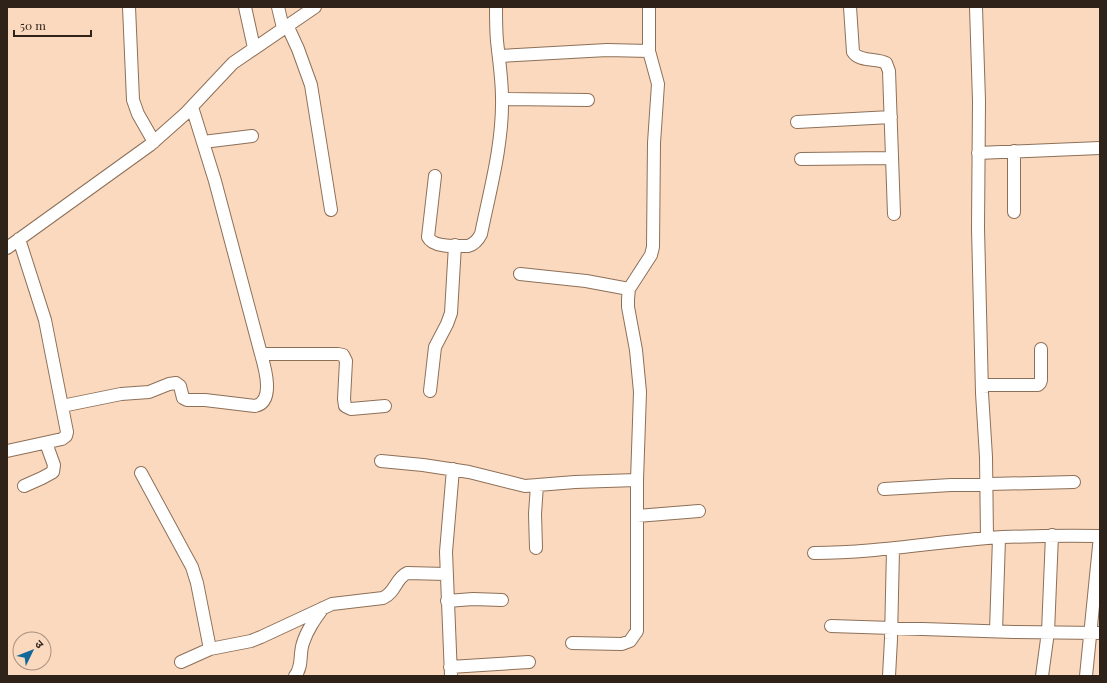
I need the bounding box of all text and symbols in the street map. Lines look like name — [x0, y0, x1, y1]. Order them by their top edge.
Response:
scale bar — [14, 12, 91, 38]
text: 50 m — [20, 17, 46, 33]
north arrow — [12, 631, 52, 671]
text: उ — [32, 636, 48, 652]

